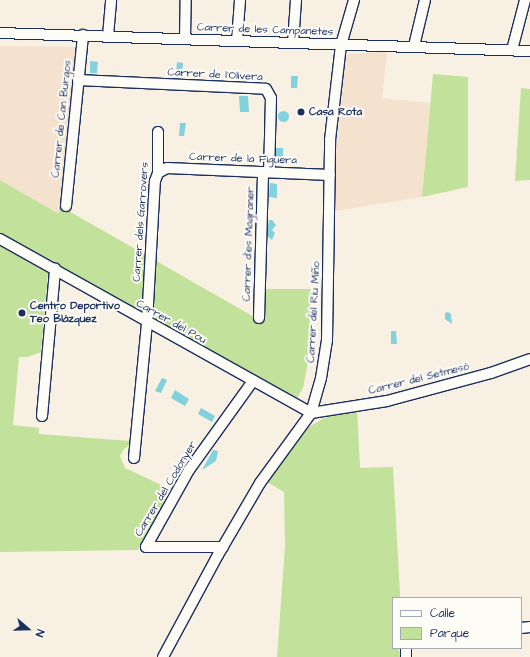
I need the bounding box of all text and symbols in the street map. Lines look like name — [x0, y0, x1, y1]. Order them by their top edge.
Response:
street label: Carrer de les Campanetes — [197, 21, 333, 39]
street label: Carrer de Can Burgos — [49, 60, 75, 178]
street label: Carrer de l'Olivera — [167, 66, 263, 84]
place label: Casa Rota — [309, 105, 362, 119]
marker: Casa Rota — [296, 107, 306, 117]
street label: Carrer de la Figuera — [189, 151, 297, 167]
street label: Carrer dels Garrovers — [130, 162, 152, 282]
street label: Carrer d'es Magraner — [240, 186, 258, 302]
street label: Carrer del Riu Miño — [305, 261, 323, 363]
street label: Carrer del Pou — [133, 297, 209, 347]
place label: Centro Deportivo Teo Blázquez — [30, 300, 120, 326]
marker: Centro Deportivo Teo Blázquez — [17, 308, 27, 318]
street label: Carrer del Setmesó — [367, 360, 471, 398]
street label: Carrer del Codonyer — [132, 439, 200, 539]
legend — [392, 597, 522, 649]
text: Calle — [430, 605, 455, 622]
north arrow — [8, 609, 48, 649]
text: Parque — [430, 625, 469, 642]
text: N — [32, 627, 48, 639]

